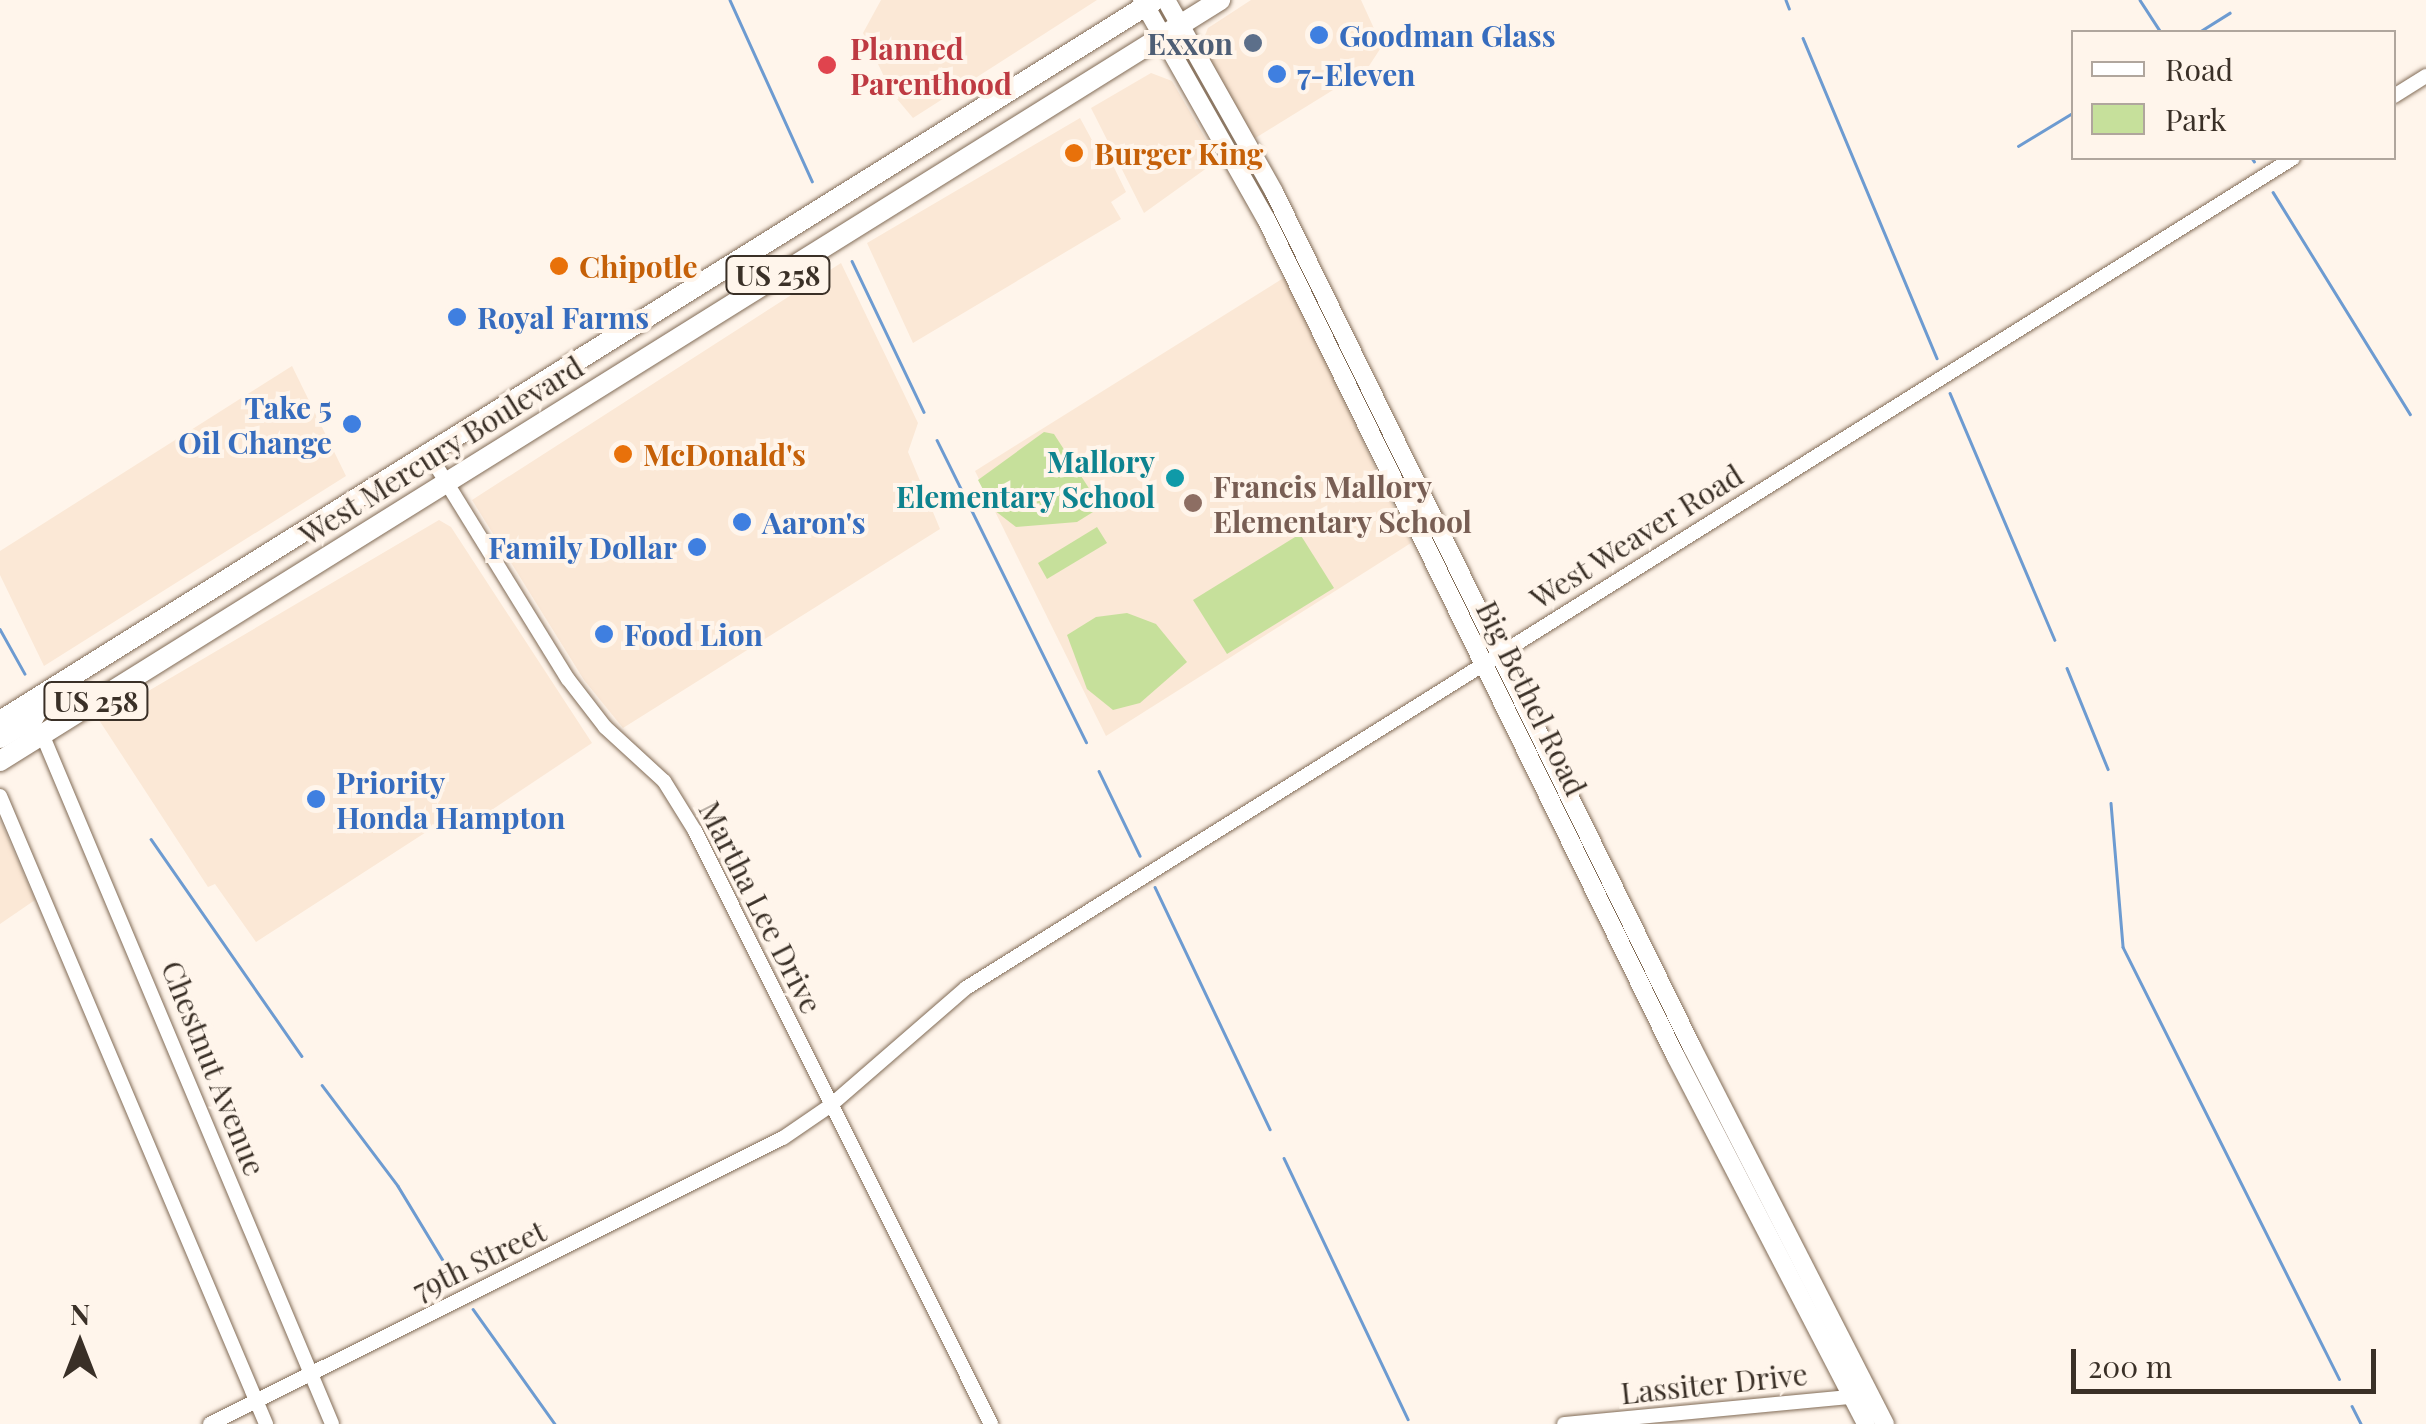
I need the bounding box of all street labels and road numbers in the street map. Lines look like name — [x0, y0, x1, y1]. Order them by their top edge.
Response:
road number: US 258 — [723, 252, 833, 298]
street label: West Mercury Boulevard — [292, 348, 590, 552]
street label: West Weaver Road — [1522, 456, 1750, 616]
street label: Big Bethel Road — [1469, 595, 1595, 801]
road number: US 258 — [41, 678, 151, 724]
street label: Martha Lee Drive — [692, 795, 830, 1019]
street label: Chestnut Avenue — [154, 955, 274, 1181]
street label: 79th Street — [407, 1212, 551, 1308]
street label: Lassiter Drive — [1619, 1355, 1809, 1411]

